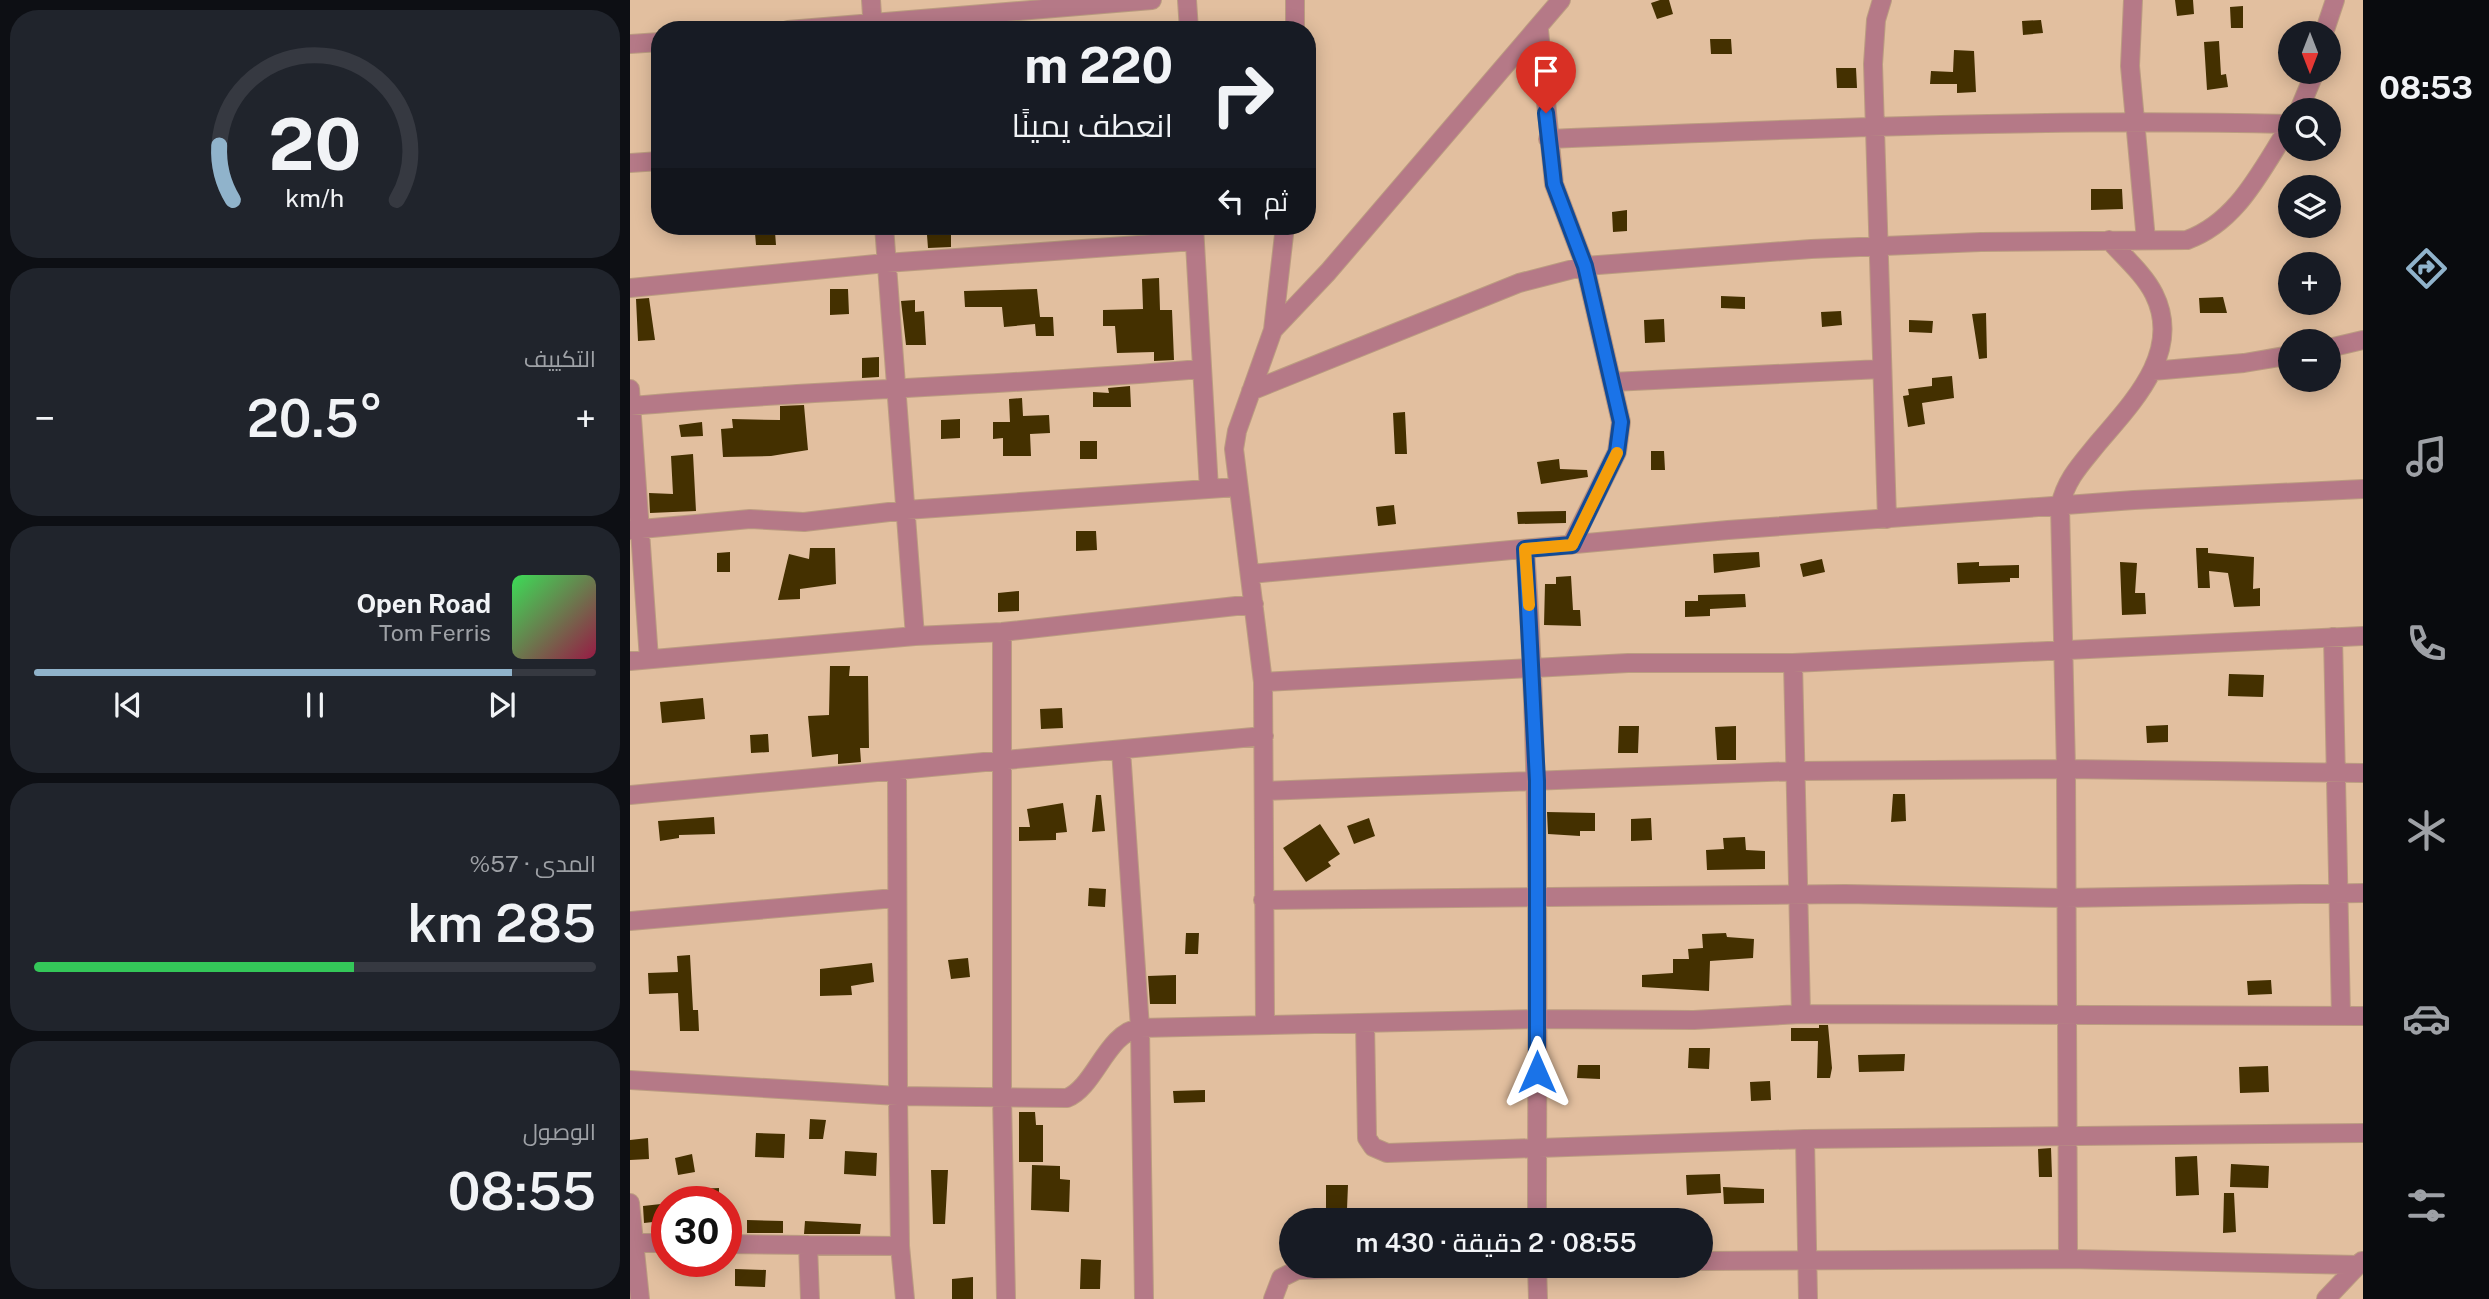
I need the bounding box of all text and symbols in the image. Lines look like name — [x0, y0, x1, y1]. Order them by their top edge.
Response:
north arrow — [2278, 21, 2342, 84]
map controls — [2278, 21, 2341, 392]
text: 220 m — [1024, 36, 1173, 94]
pin — [1516, 41, 1576, 113]
icon: right — [1197, 49, 1288, 140]
icon: arrive — [1527, 52, 1565, 90]
text: 08:53 — [2379, 69, 2473, 106]
button: search — [2278, 98, 2341, 161]
text: 20 — [268, 101, 362, 186]
text: انعطف يمينًا — [1012, 107, 1173, 144]
button: layers — [2278, 175, 2341, 238]
icon: left — [1212, 182, 1250, 220]
text: km/h — [286, 183, 344, 213]
text: ثم — [1264, 186, 1288, 217]
icon: directions — [2402, 244, 2451, 293]
button: + — [2278, 252, 2341, 315]
button: − — [2278, 329, 2341, 392]
text: التكييف — [524, 345, 596, 372]
text: 20.5° — [247, 388, 383, 449]
text: − — [34, 396, 55, 441]
text: + — [575, 396, 596, 441]
icon: music — [2402, 432, 2451, 481]
text: Open Road — [356, 588, 491, 619]
text: Tom Ferris — [379, 619, 491, 646]
icon: phone — [2402, 619, 2451, 668]
icon: previous — [109, 686, 147, 724]
icon: pause — [296, 686, 334, 724]
icon: next — [483, 686, 521, 724]
icon: climate — [2402, 806, 2451, 855]
text: المدى · 57% — [469, 850, 596, 877]
text: 285 km — [408, 893, 596, 954]
icon: car — [2402, 994, 2451, 1043]
position arrow — [1500, 1035, 1574, 1109]
text: الوصول — [523, 1118, 596, 1145]
text: 08:55 — [448, 1161, 596, 1222]
icon: filters — [2402, 1181, 2451, 1230]
speed limit sign: 30 — [651, 1186, 742, 1277]
text: 08:55 · 2 دقيقة · 430 m — [1355, 1227, 1637, 1258]

